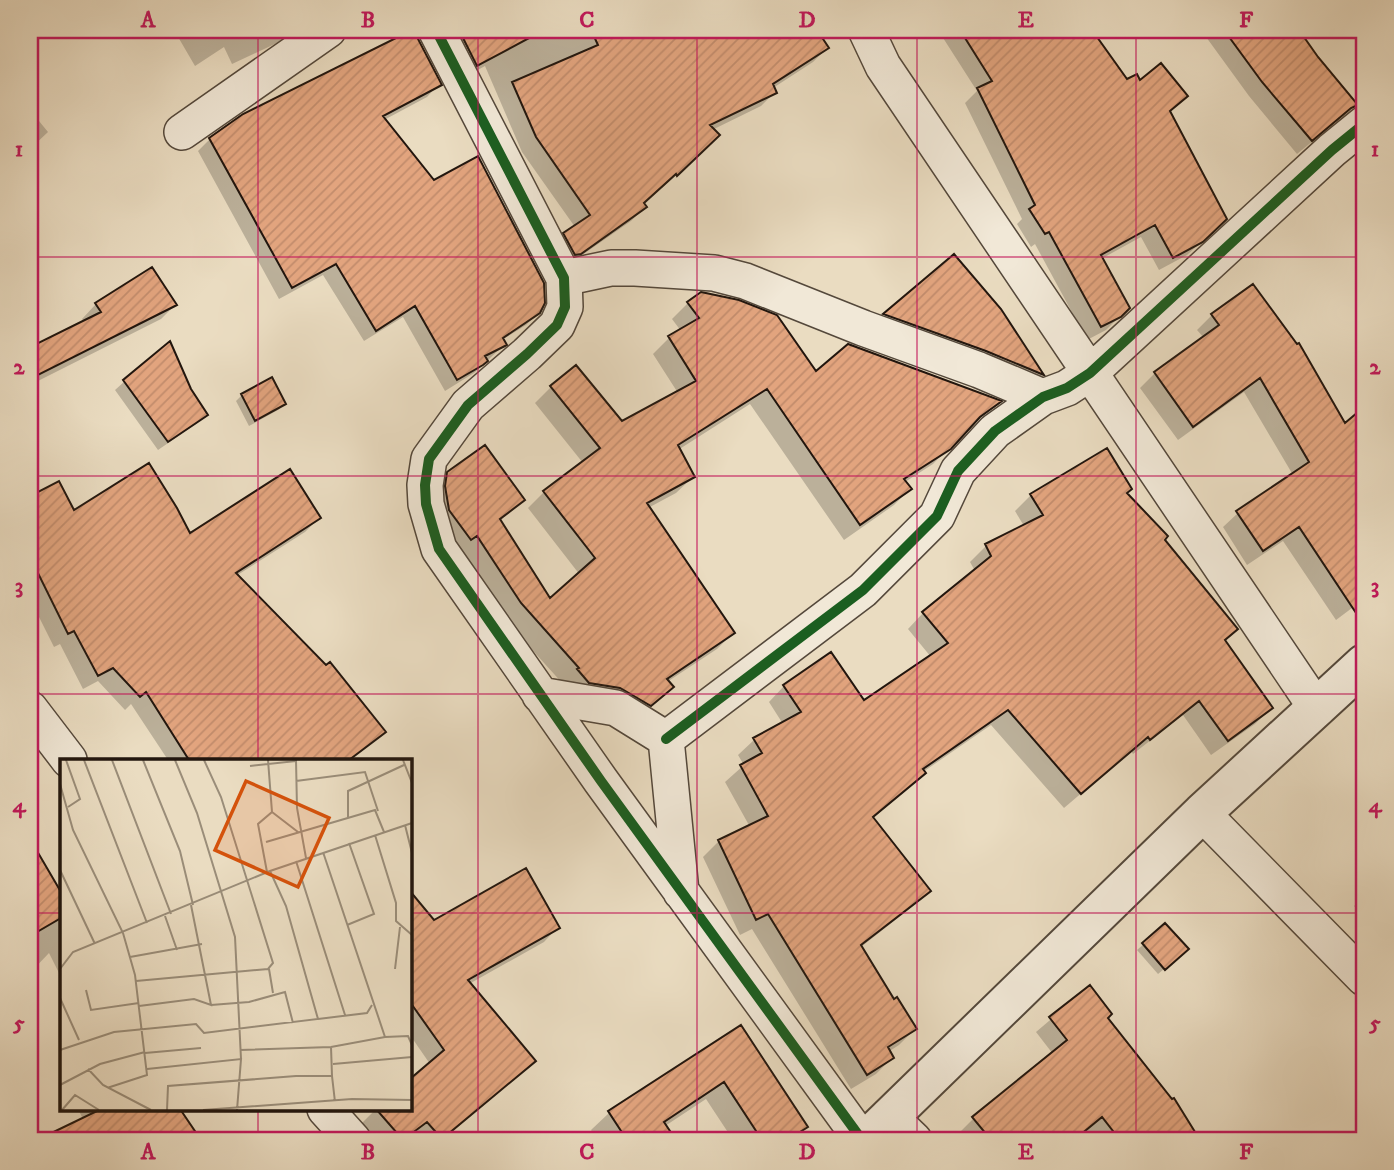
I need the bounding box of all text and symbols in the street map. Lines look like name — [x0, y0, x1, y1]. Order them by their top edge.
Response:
text: A — [140, 6, 157, 35]
text: B — [361, 6, 375, 35]
text: C — [579, 6, 595, 35]
text: D — [798, 6, 816, 35]
text: E — [1018, 6, 1034, 35]
text: F — [1239, 6, 1254, 35]
text: 1 — [15, 135, 23, 164]
text: 1 — [1371, 135, 1379, 164]
text: 2 — [13, 353, 25, 382]
text: 2 — [1369, 353, 1381, 382]
text: 3 — [15, 572, 23, 601]
text: 3 — [1371, 572, 1379, 601]
inset map — [60, 759, 411, 1110]
text: 4 — [12, 791, 27, 820]
text: 4 — [1368, 791, 1383, 820]
text: 5 — [12, 1009, 25, 1038]
text: 5 — [1368, 1009, 1381, 1038]
text: A — [140, 1138, 157, 1167]
text: B — [361, 1138, 375, 1167]
text: C — [579, 1138, 595, 1167]
text: D — [798, 1138, 816, 1167]
text: E — [1018, 1138, 1034, 1167]
text: F — [1239, 1138, 1254, 1167]

